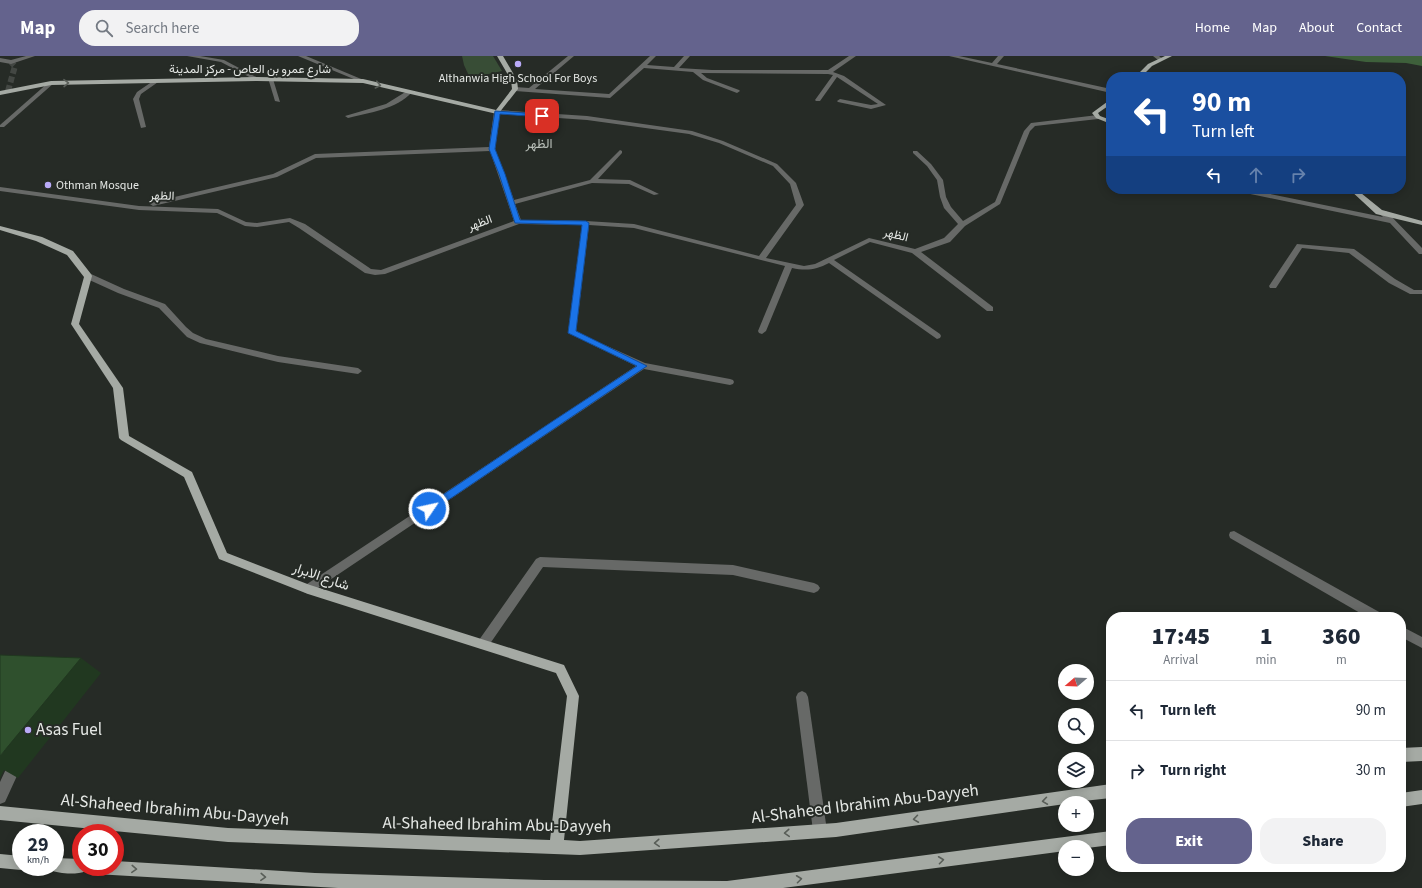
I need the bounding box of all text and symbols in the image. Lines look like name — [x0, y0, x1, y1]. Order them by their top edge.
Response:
search box — [79, 10, 359, 46]
text: Map — [20, 15, 55, 42]
icon: search — [93, 17, 115, 39]
text: Search here — [125, 18, 199, 39]
text: Home — [1195, 18, 1230, 38]
text: Map — [1252, 18, 1277, 38]
text: About — [1299, 18, 1334, 38]
text: Contact — [1356, 18, 1402, 38]
marker: Althanwia High School For Boys — [513, 59, 523, 69]
street label: شارع عمرو بن العاص - مركز المدينة — [169, 61, 331, 78]
place label: Althanwia High School For Boys — [439, 70, 597, 87]
one-way arrow — [63, 79, 69, 87]
one-way arrow — [374, 80, 381, 88]
text: 90 m — [1192, 82, 1251, 122]
icon: left — [1126, 88, 1178, 140]
pin — [525, 99, 559, 133]
icon: arrive — [531, 105, 553, 127]
text: Turn left — [1192, 119, 1254, 144]
district label: الظهر — [524, 135, 553, 153]
icon: left — [1203, 164, 1225, 186]
icon: ahead — [1245, 164, 1267, 186]
icon: right — [1287, 164, 1309, 186]
place label: Othman Mosque — [56, 177, 139, 194]
marker: Othman Mosque — [43, 180, 53, 190]
street label: الظهر — [148, 187, 175, 205]
street label: الظهر — [464, 211, 495, 236]
street label: الظهر — [881, 223, 910, 246]
position arrow — [408, 488, 450, 530]
street label: شارع الابرار — [289, 558, 352, 596]
text: 17:45 — [1151, 619, 1210, 654]
text: 1 — [1260, 619, 1273, 654]
text: 360 — [1322, 619, 1361, 654]
text: Arrival — [1163, 651, 1198, 669]
text: min — [1256, 651, 1277, 669]
text: m — [1336, 651, 1347, 669]
north arrow — [1058, 664, 1094, 700]
map controls — [1058, 664, 1094, 876]
icon: left — [1126, 700, 1148, 722]
text: Turn left — [1160, 700, 1216, 721]
text: 90 m — [1356, 700, 1386, 721]
button: search — [1058, 708, 1094, 744]
place label: Asas Fuel — [36, 718, 102, 742]
marker: Asas Fuel — [23, 725, 33, 735]
button: layers — [1058, 752, 1094, 788]
icon: right — [1126, 760, 1148, 782]
text: Turn right — [1160, 760, 1226, 781]
text: 30 m — [1356, 760, 1386, 781]
street label: Al-Shaheed Ibrahim Abu-Dayyeh — [750, 778, 980, 830]
street label: Al-Shaheed Ibrahim Abu-Dayyeh — [60, 788, 290, 832]
one-way arrow — [1042, 796, 1048, 805]
button: + — [1058, 796, 1094, 832]
street label: Al-Shaheed Ibrahim Abu-Dayyeh — [382, 811, 612, 839]
one-way arrow — [913, 814, 919, 823]
button: Exit — [1126, 818, 1252, 864]
button: Share — [1260, 818, 1386, 864]
speed limit sign: 30 — [72, 824, 124, 876]
one-way arrow — [784, 829, 790, 838]
text: 29 — [27, 831, 49, 859]
one-way arrow — [654, 838, 660, 847]
button: − — [1058, 840, 1094, 876]
text: km/h — [27, 853, 49, 867]
one-way arrow — [938, 856, 944, 865]
one-way arrow — [131, 865, 137, 874]
one-way arrow — [260, 873, 266, 882]
one-way arrow — [795, 874, 802, 883]

